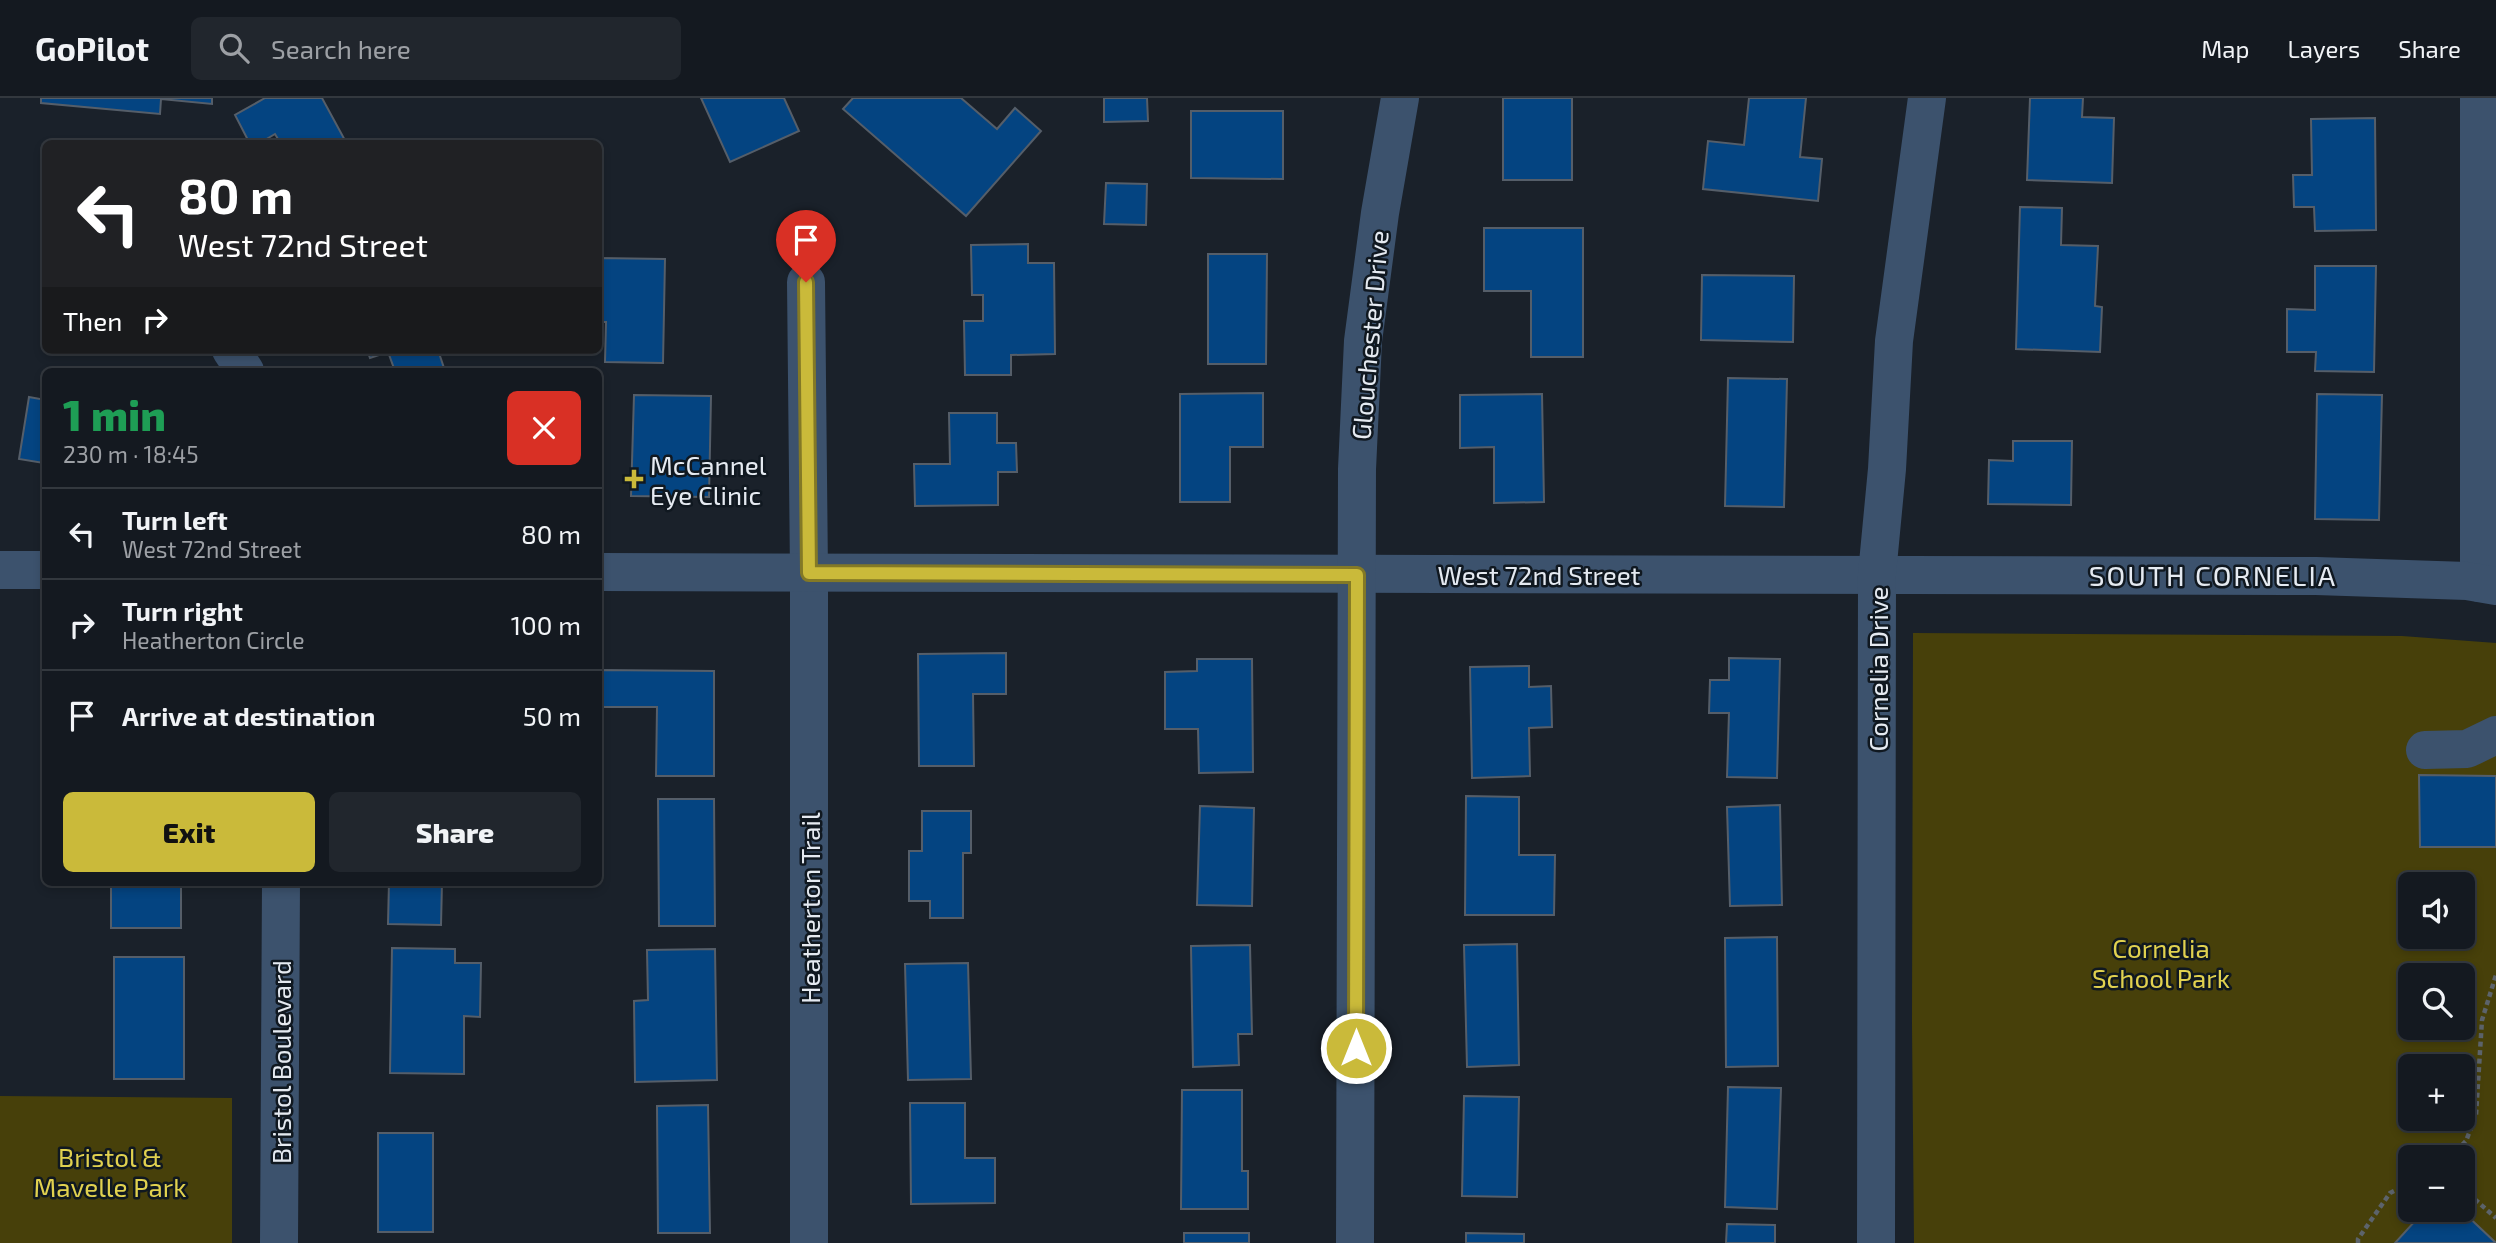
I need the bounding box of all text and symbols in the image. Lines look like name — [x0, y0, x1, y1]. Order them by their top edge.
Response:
search box — [191, 17, 681, 80]
text: GoPilot — [35, 28, 149, 68]
icon: search — [215, 29, 253, 67]
text: Search here — [271, 33, 411, 64]
text: Map — [2201, 34, 2249, 63]
text: Layers — [2287, 34, 2360, 63]
text: Share — [2398, 34, 2461, 63]
text: 80 m — [178, 165, 293, 224]
icon: left — [63, 168, 154, 259]
pin — [776, 210, 836, 282]
icon: arrive — [787, 221, 825, 259]
text: West 72nd Street — [178, 225, 428, 263]
street label: Glouchester Drive — [1344, 229, 1394, 441]
icon: right — [136, 301, 174, 339]
text: Then — [63, 305, 122, 336]
text: 1 min — [63, 389, 166, 439]
button: close — [507, 391, 581, 465]
text: 230 m · 18:45 — [63, 440, 199, 468]
place label: McCannel Eye Clinic — [650, 449, 767, 510]
marker: McCannel Eye Clinic — [624, 469, 644, 489]
text: Turn left — [122, 504, 228, 535]
icon: left — [63, 515, 101, 553]
text: 80 m — [521, 518, 581, 549]
text: West 72nd Street — [122, 535, 302, 563]
district label: SOUTH CORNELIA — [2089, 558, 2337, 592]
street label: West 72nd Street — [1437, 559, 1641, 590]
street label: Cornelia Drive — [1862, 586, 1893, 752]
text: Turn right — [122, 595, 243, 626]
icon: right — [63, 606, 101, 644]
text: 100 m — [511, 609, 581, 640]
text: Heatherton Circle — [122, 626, 305, 654]
icon: arrive — [63, 697, 101, 735]
text: Arrive at destination — [122, 700, 375, 731]
text: 50 m — [523, 700, 581, 731]
button: Exit — [63, 792, 315, 872]
button: Share — [329, 792, 581, 872]
street label: Heatherton Trail — [794, 812, 825, 1004]
map controls — [2398, 872, 2475, 1222]
button: sound — [2398, 872, 2475, 949]
park label: Cornelia School Park — [2092, 932, 2230, 993]
street label: Bristol Boulevard — [265, 960, 296, 1164]
button: search — [2398, 963, 2475, 1040]
position arrow — [1319, 1011, 1393, 1085]
button: + — [2398, 1054, 2475, 1131]
park label: Bristol & Mavelle Park — [33, 1141, 187, 1202]
button: − — [2398, 1145, 2475, 1222]

